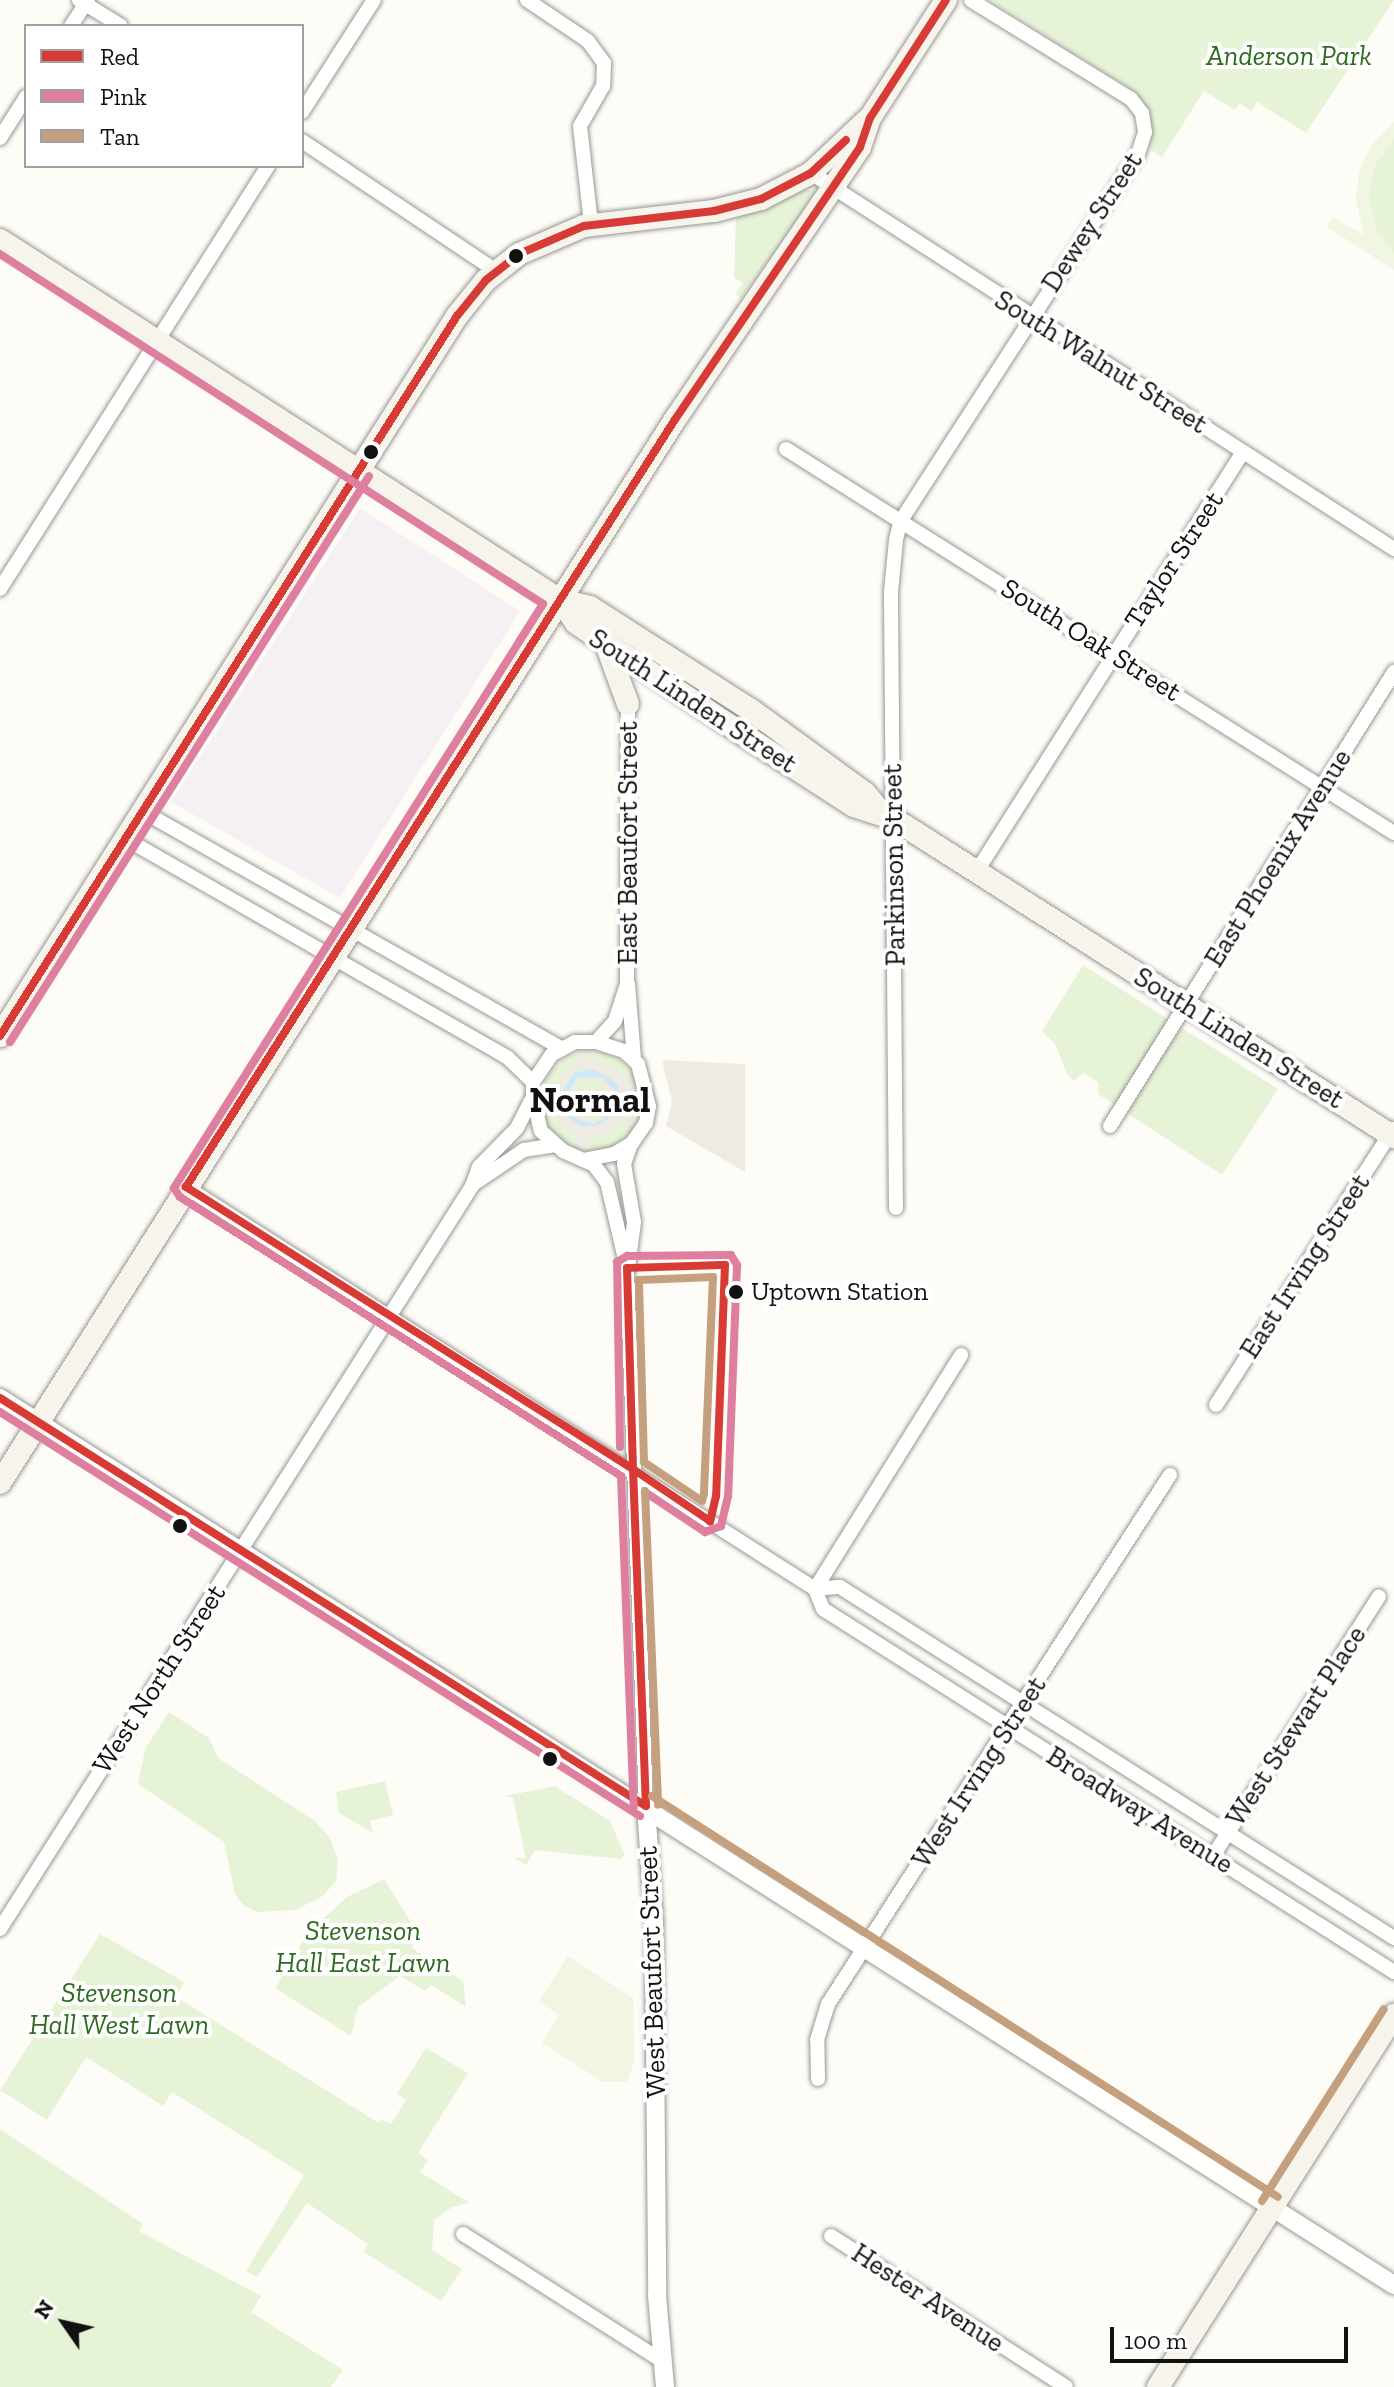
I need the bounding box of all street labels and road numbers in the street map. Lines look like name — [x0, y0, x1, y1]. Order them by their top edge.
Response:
street label: Dewey Street — [1034, 145, 1150, 299]
street label: South Walnut Street — [988, 283, 1214, 441]
street label: Taylor Street — [1117, 485, 1231, 635]
street label: South Oak Street — [995, 571, 1187, 709]
street label: South Linden Street — [583, 621, 803, 781]
street label: East Beaufort Street — [611, 721, 645, 965]
street label: East Phoenix Avenue — [1197, 742, 1359, 974]
street label: Parkinson Street — [875, 764, 913, 966]
street label: South Linden Street — [1128, 960, 1350, 1116]
street label: East Irving Street — [1233, 1167, 1377, 1365]
street label: West North Street — [85, 1578, 233, 1780]
street label: West Stewart Place — [1219, 1620, 1373, 1832]
street label: West Irving Street — [905, 1670, 1053, 1874]
street label: Broadway Avenue — [1040, 1739, 1240, 1881]
street label: West Beaufort Street — [631, 1846, 673, 2098]
street label: Hester Avenue — [845, 2236, 1011, 2360]

